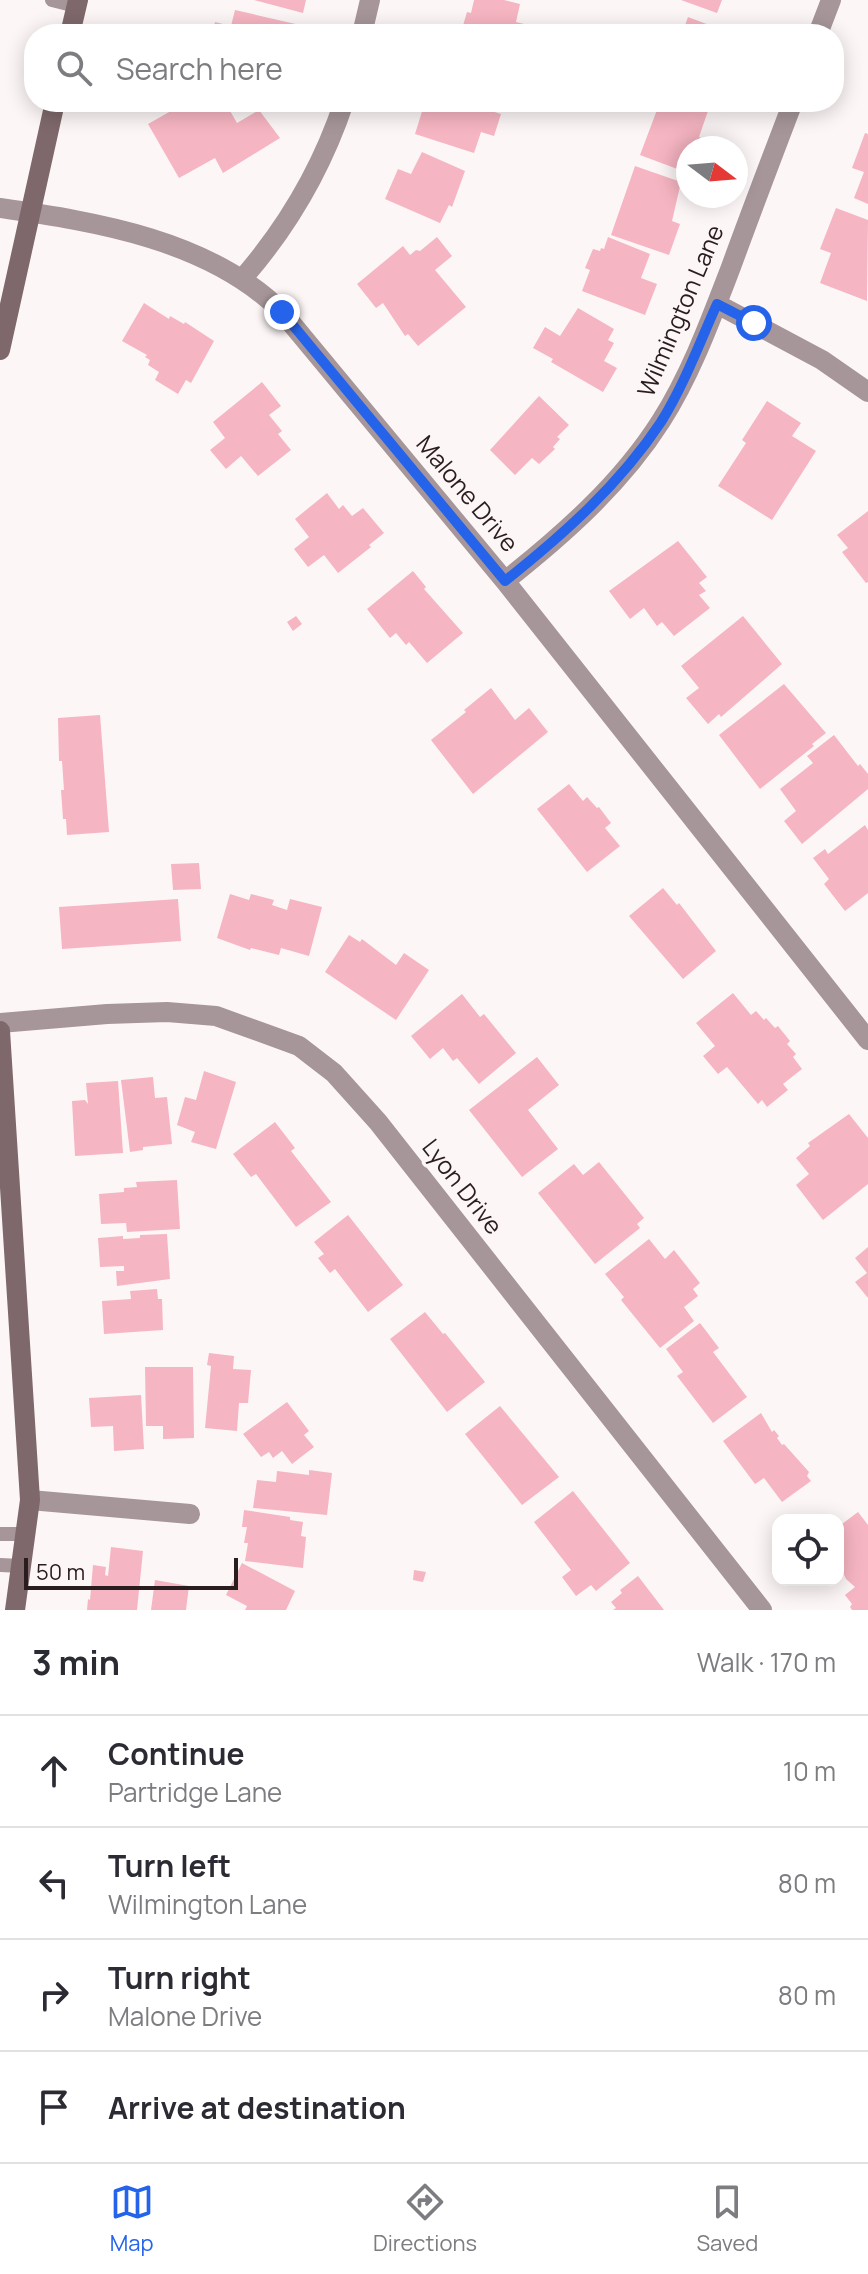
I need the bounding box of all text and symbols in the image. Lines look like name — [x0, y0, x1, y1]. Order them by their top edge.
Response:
search box — [24, 24, 844, 112]
icon: search — [52, 46, 96, 90]
text: Search here — [116, 48, 283, 89]
north arrow — [676, 136, 748, 208]
street label: Wilmington Lane — [629, 219, 731, 401]
route end — [264, 294, 300, 330]
route start — [736, 305, 772, 341]
street label: Malone Drive — [410, 428, 527, 558]
street label: Lyon Drive — [416, 1132, 511, 1241]
map controls — [772, 1514, 844, 1586]
button: locate — [772, 1514, 844, 1586]
scale bar — [24, 1554, 238, 1590]
text: 50 m — [36, 1557, 85, 1587]
text: 3 min — [32, 1639, 120, 1685]
text: Walk · 170 m — [697, 1644, 836, 1680]
text: Continue — [108, 1733, 244, 1774]
icon: ahead — [32, 1749, 76, 1793]
text: 10 m — [783, 1753, 836, 1789]
text: Partridge Lane — [108, 1774, 282, 1810]
text: Turn left — [108, 1845, 231, 1886]
icon: left — [32, 1861, 76, 1905]
text: 80 m — [778, 1865, 836, 1901]
text: Wilmington Lane — [108, 1886, 307, 1922]
text: Turn right — [108, 1957, 251, 1998]
icon: right — [32, 1973, 76, 2017]
text: 80 m — [778, 1977, 836, 2013]
text: Malone Drive — [108, 1998, 262, 2034]
icon: arrive — [32, 2085, 76, 2129]
text: Arrive at destination — [108, 2087, 406, 2128]
tab: Map — [110, 2180, 154, 2258]
tab: Directions — [373, 2180, 477, 2258]
tab: Saved — [696, 2180, 758, 2258]

